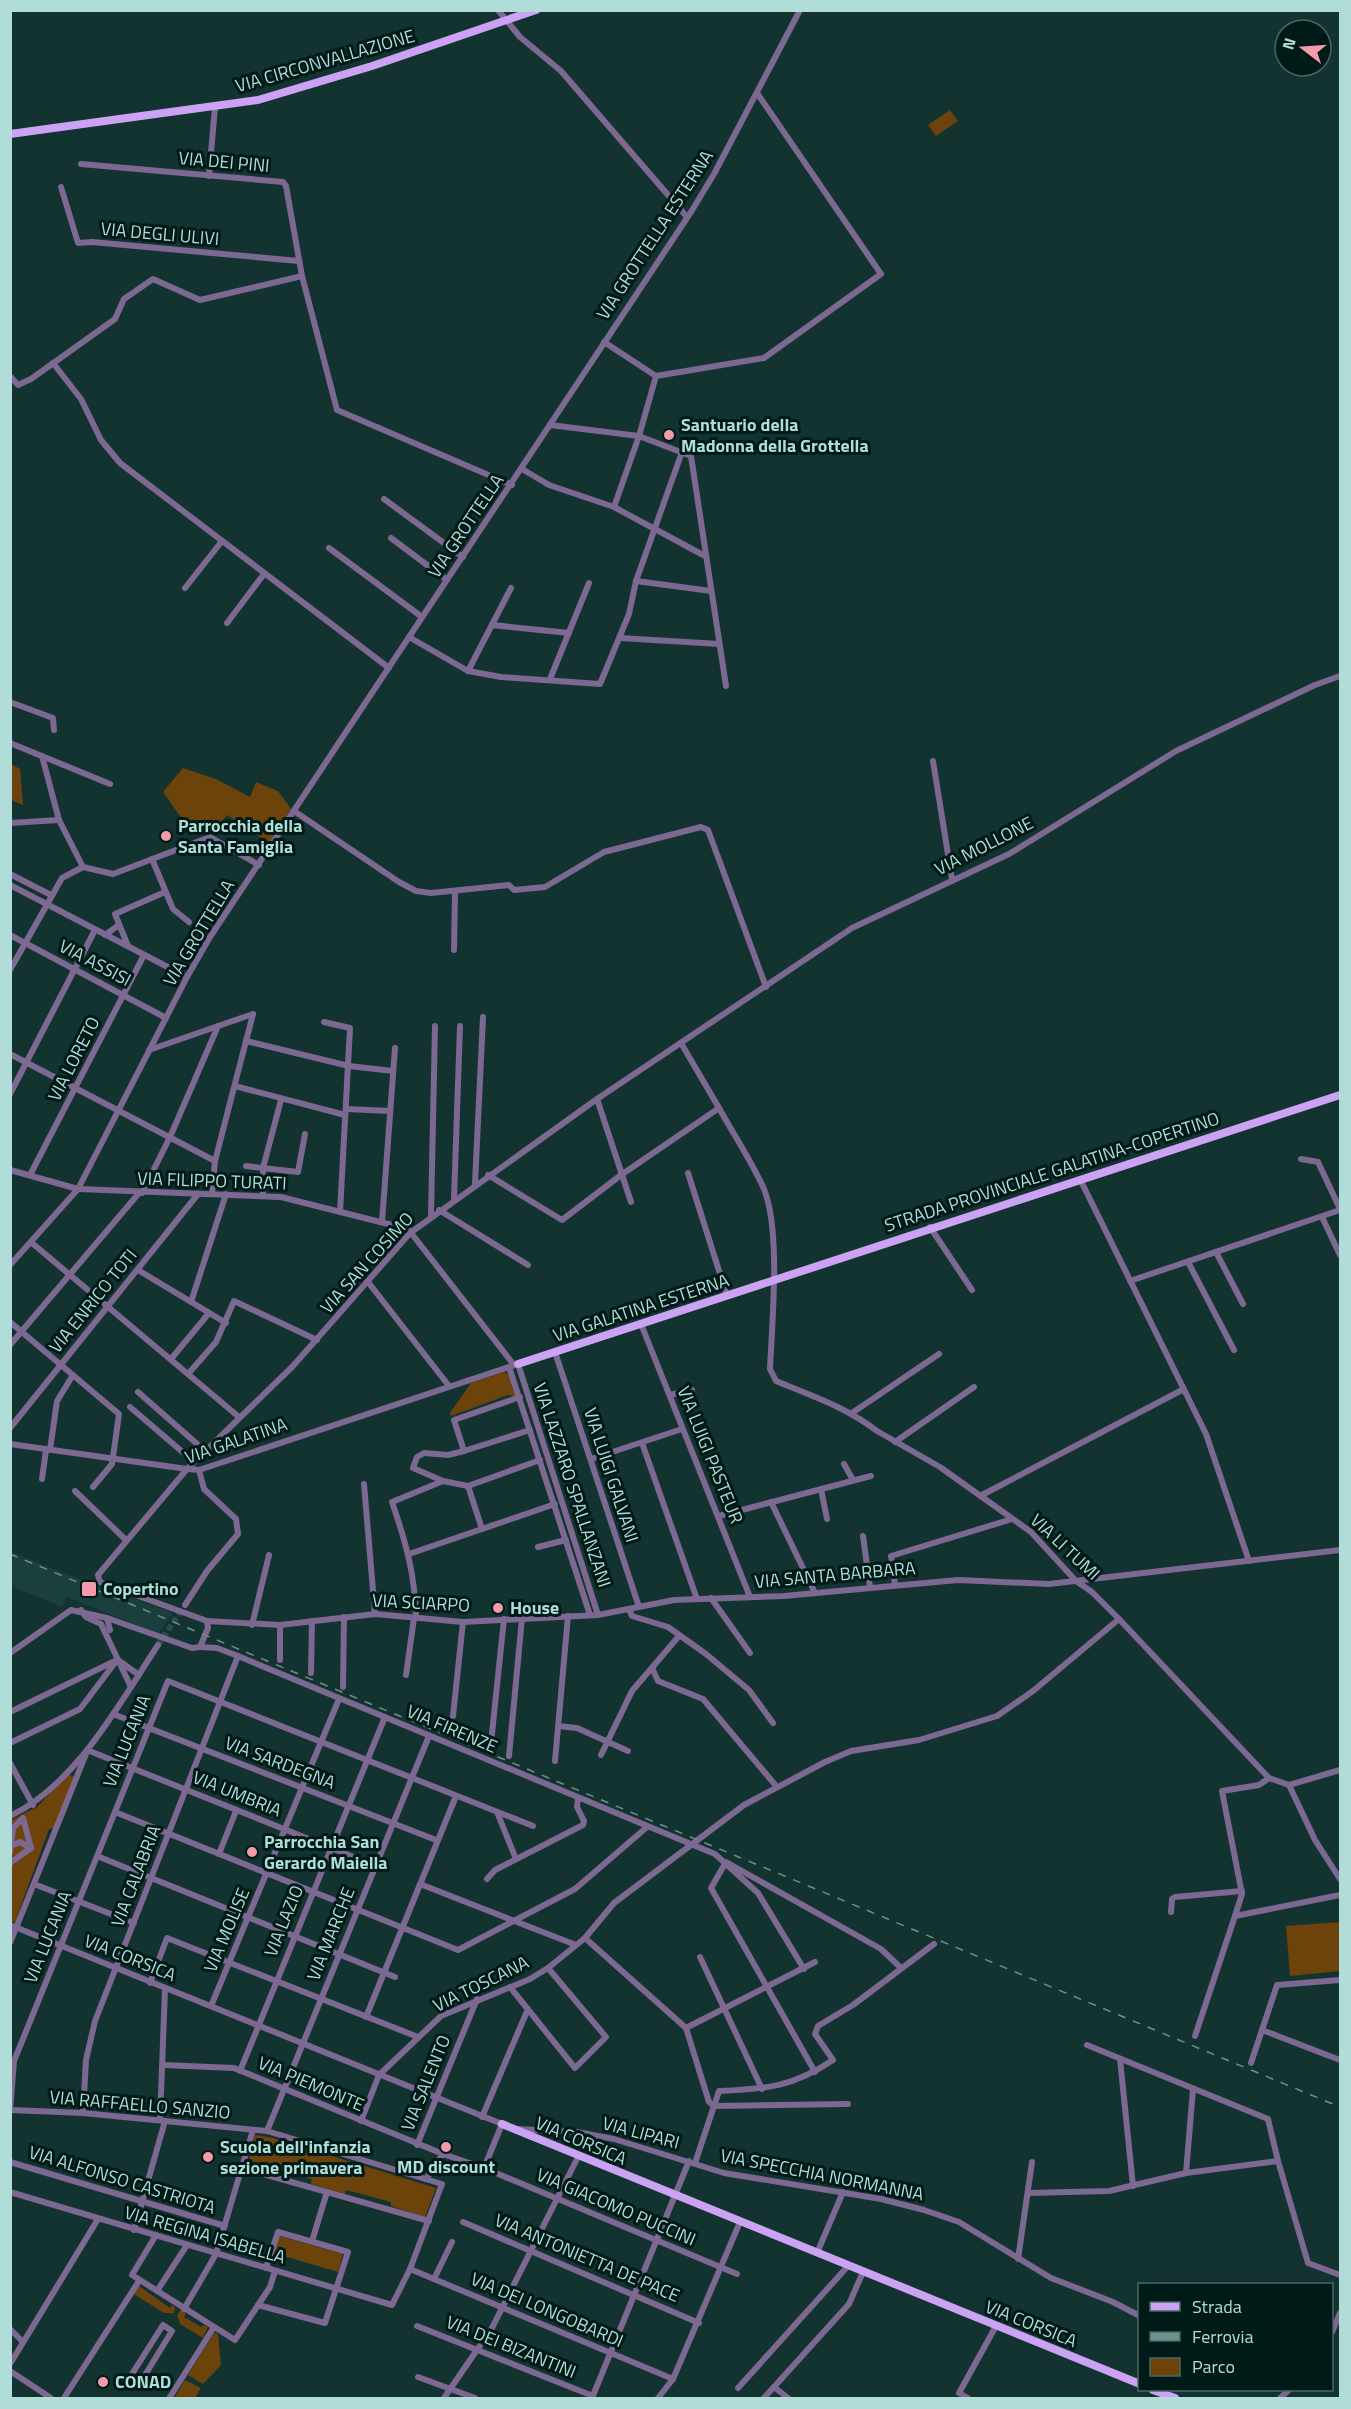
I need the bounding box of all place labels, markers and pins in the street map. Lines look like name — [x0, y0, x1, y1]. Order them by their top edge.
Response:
place label: Santuario della Madonna della Grottella — [681, 411, 869, 459]
marker: Santuario della Madonna della Grottella — [662, 428, 676, 442]
place label: Parrocchia della Santa Famiglia — [178, 812, 302, 860]
marker: Parrocchia della Santa Famiglia — [159, 829, 173, 843]
place label: Copertino — [103, 1575, 179, 1602]
marker: Copertino — [80, 1580, 98, 1598]
place label: House — [510, 1594, 559, 1621]
marker: House — [491, 1601, 505, 1615]
place label: Parrocchia San Gerardo Maiella — [264, 1828, 388, 1876]
marker: Parrocchia San Gerardo Maiella — [245, 1845, 259, 1859]
place label: Scuola dell'infanzia sezione primavera — [220, 2133, 371, 2181]
marker: MD discount — [439, 2140, 453, 2154]
marker: Scuola dell'infanzia sezione primavera — [201, 2150, 215, 2164]
place label: MD discount — [397, 2153, 495, 2180]
place label: CONAD — [115, 2368, 171, 2395]
marker: CONAD — [96, 2375, 110, 2389]

